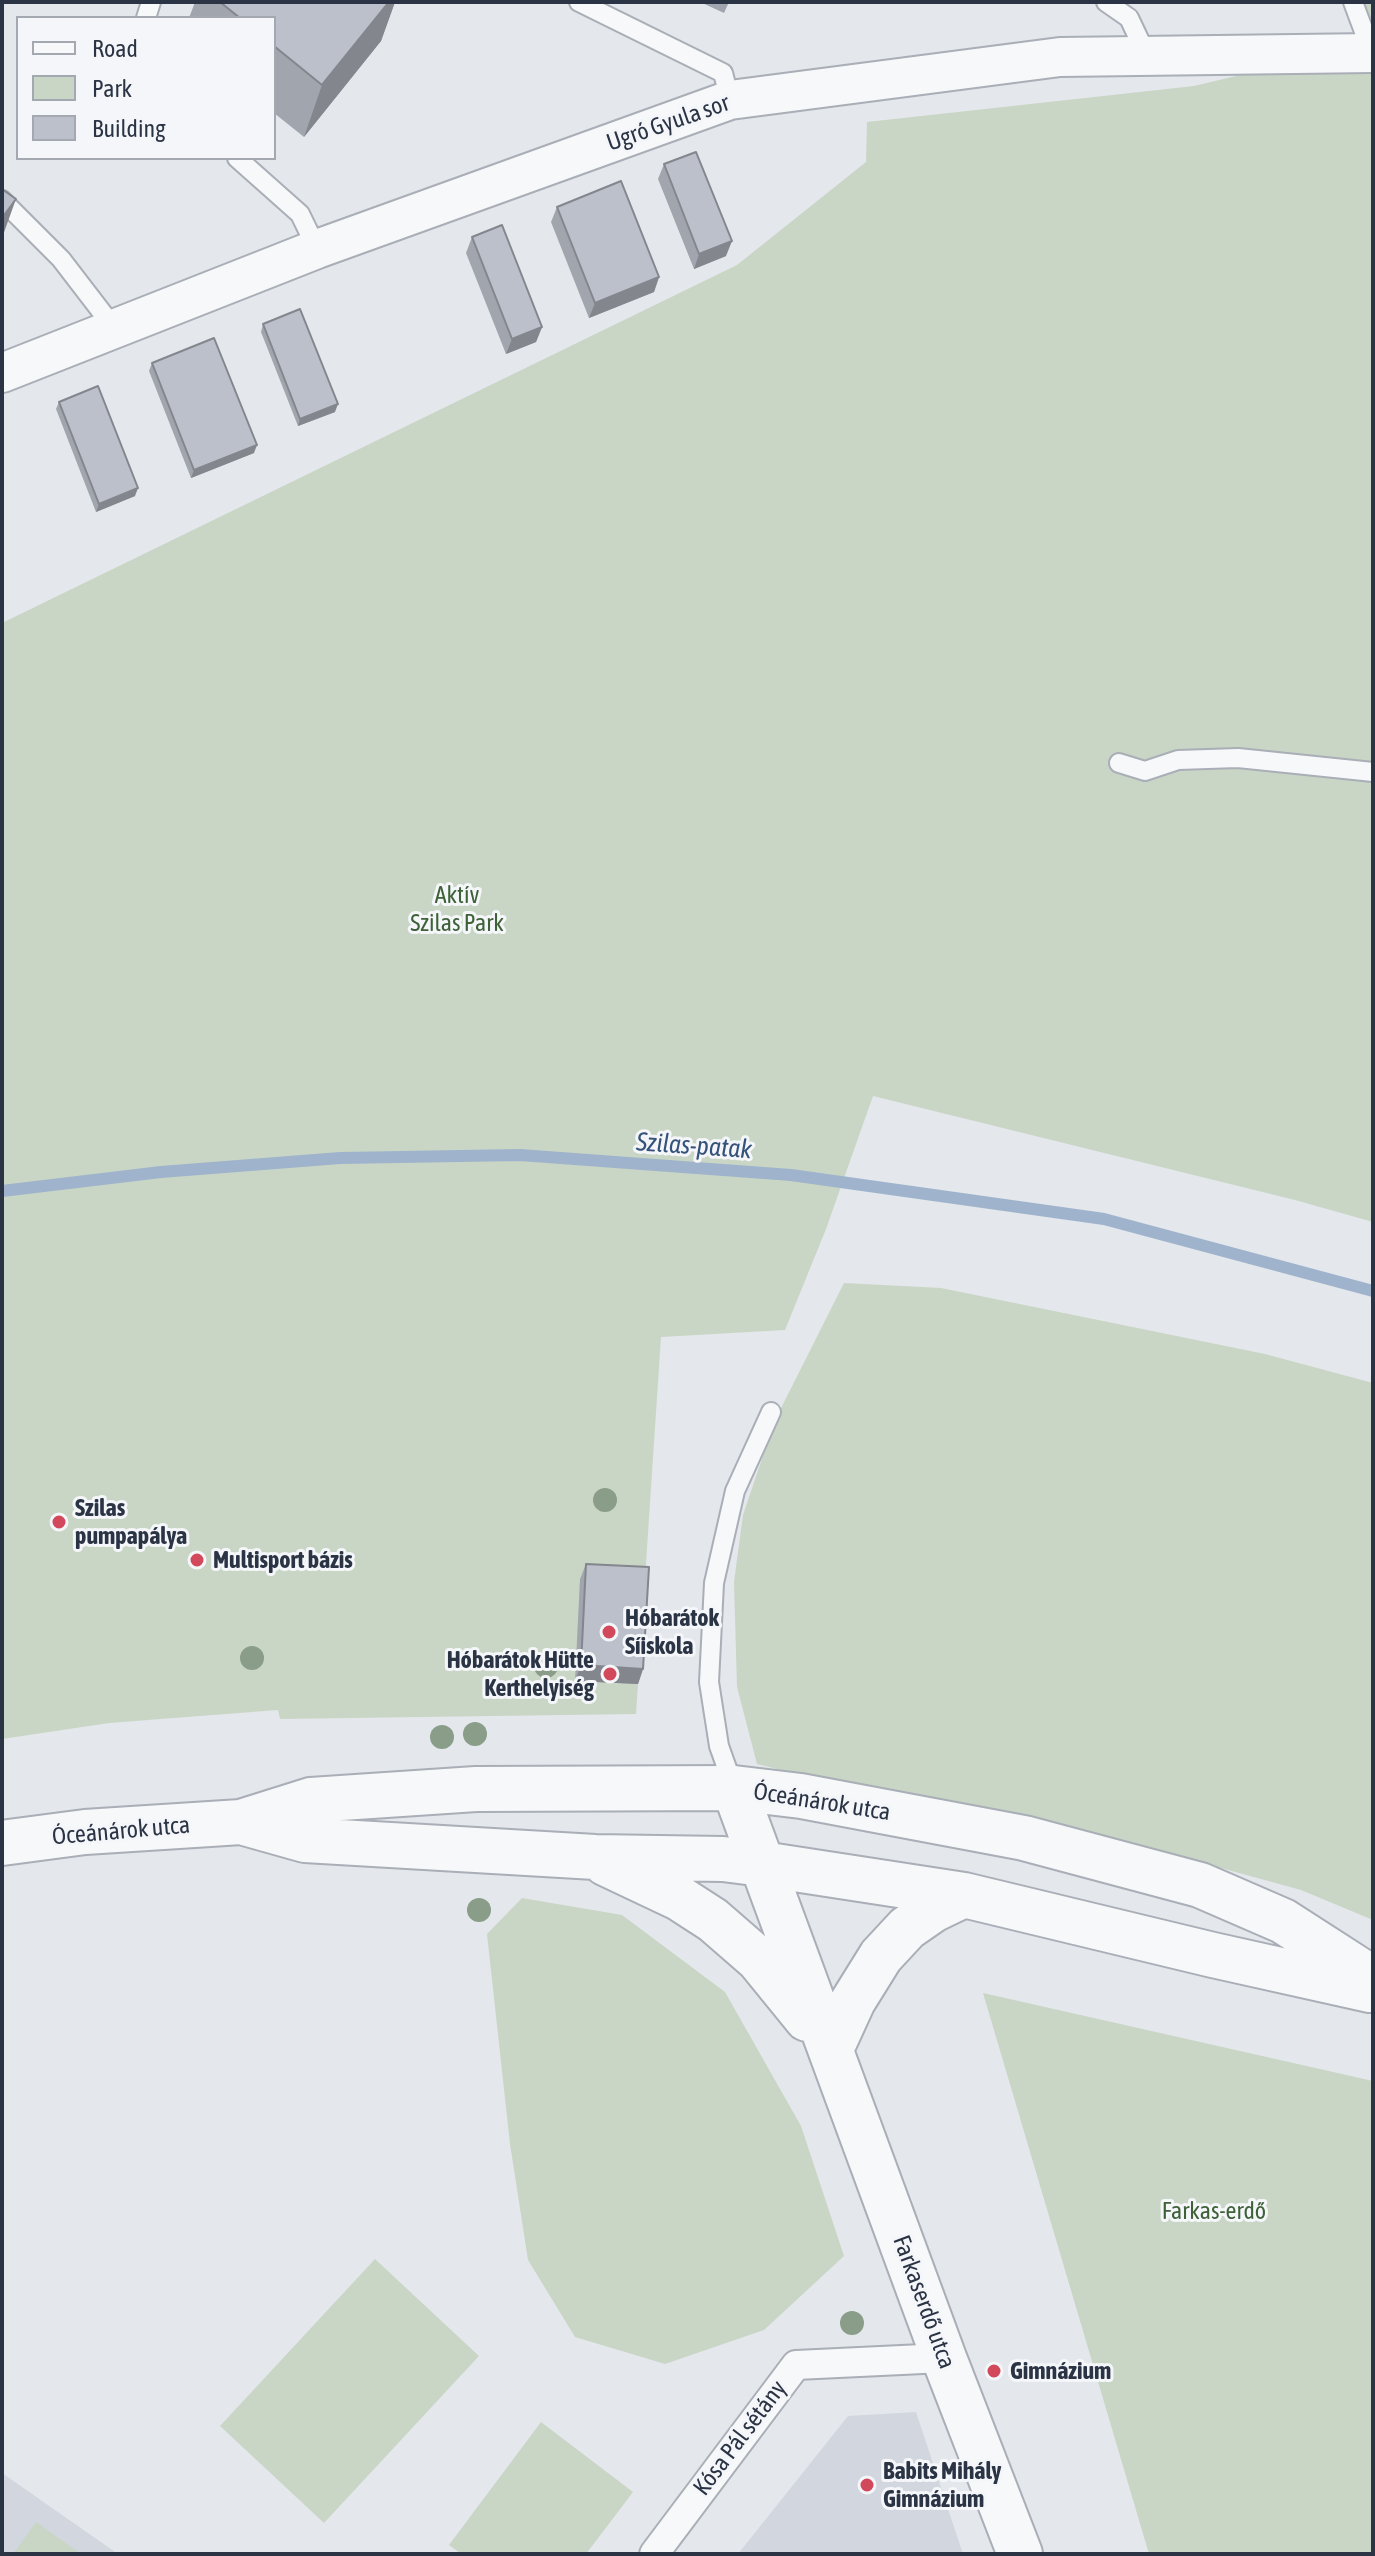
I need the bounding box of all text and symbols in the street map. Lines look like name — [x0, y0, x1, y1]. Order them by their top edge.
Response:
legend — [16, 16, 276, 160]
text: Road — [92, 35, 138, 62]
text: Park — [92, 75, 132, 102]
street label: Ugró Gyula sor — [603, 89, 733, 157]
text: Building — [92, 115, 165, 142]
park label: Aktív Szilas Park — [410, 881, 504, 937]
water label: Szilas-patak — [635, 1126, 753, 1166]
place label: Szilas pumpapálya — [75, 1494, 187, 1550]
marker: Szilas pumpapálya — [50, 1513, 68, 1531]
place label: Multisport bázis — [213, 1546, 353, 1574]
marker: Multisport bázis — [188, 1551, 206, 1569]
place label: Hóbarátok Síiskola — [625, 1604, 719, 1660]
marker: Hóbarátok Síiskola — [600, 1623, 618, 1641]
place label: Hóbarátok Hütte Kerthelyiség — [447, 1646, 594, 1702]
marker: Hóbarátok Hütte Kerthelyiség — [601, 1665, 619, 1683]
street label: Óceánárok utca — [751, 1777, 893, 1827]
street label: Óceánárok utca — [51, 1811, 191, 1851]
park label: Farkas-erdő — [1162, 2197, 1266, 2225]
street label: Farkaserdő utca — [887, 2231, 961, 2373]
place label: Gimnázium — [1010, 2357, 1111, 2385]
marker: Gimnázium — [985, 2362, 1003, 2380]
street label: Kósa Pál sétány — [687, 2375, 793, 2501]
place label: Babits Mihály Gimnázium — [883, 2457, 1002, 2513]
marker: Babits Mihály Gimnázium — [858, 2476, 876, 2494]

